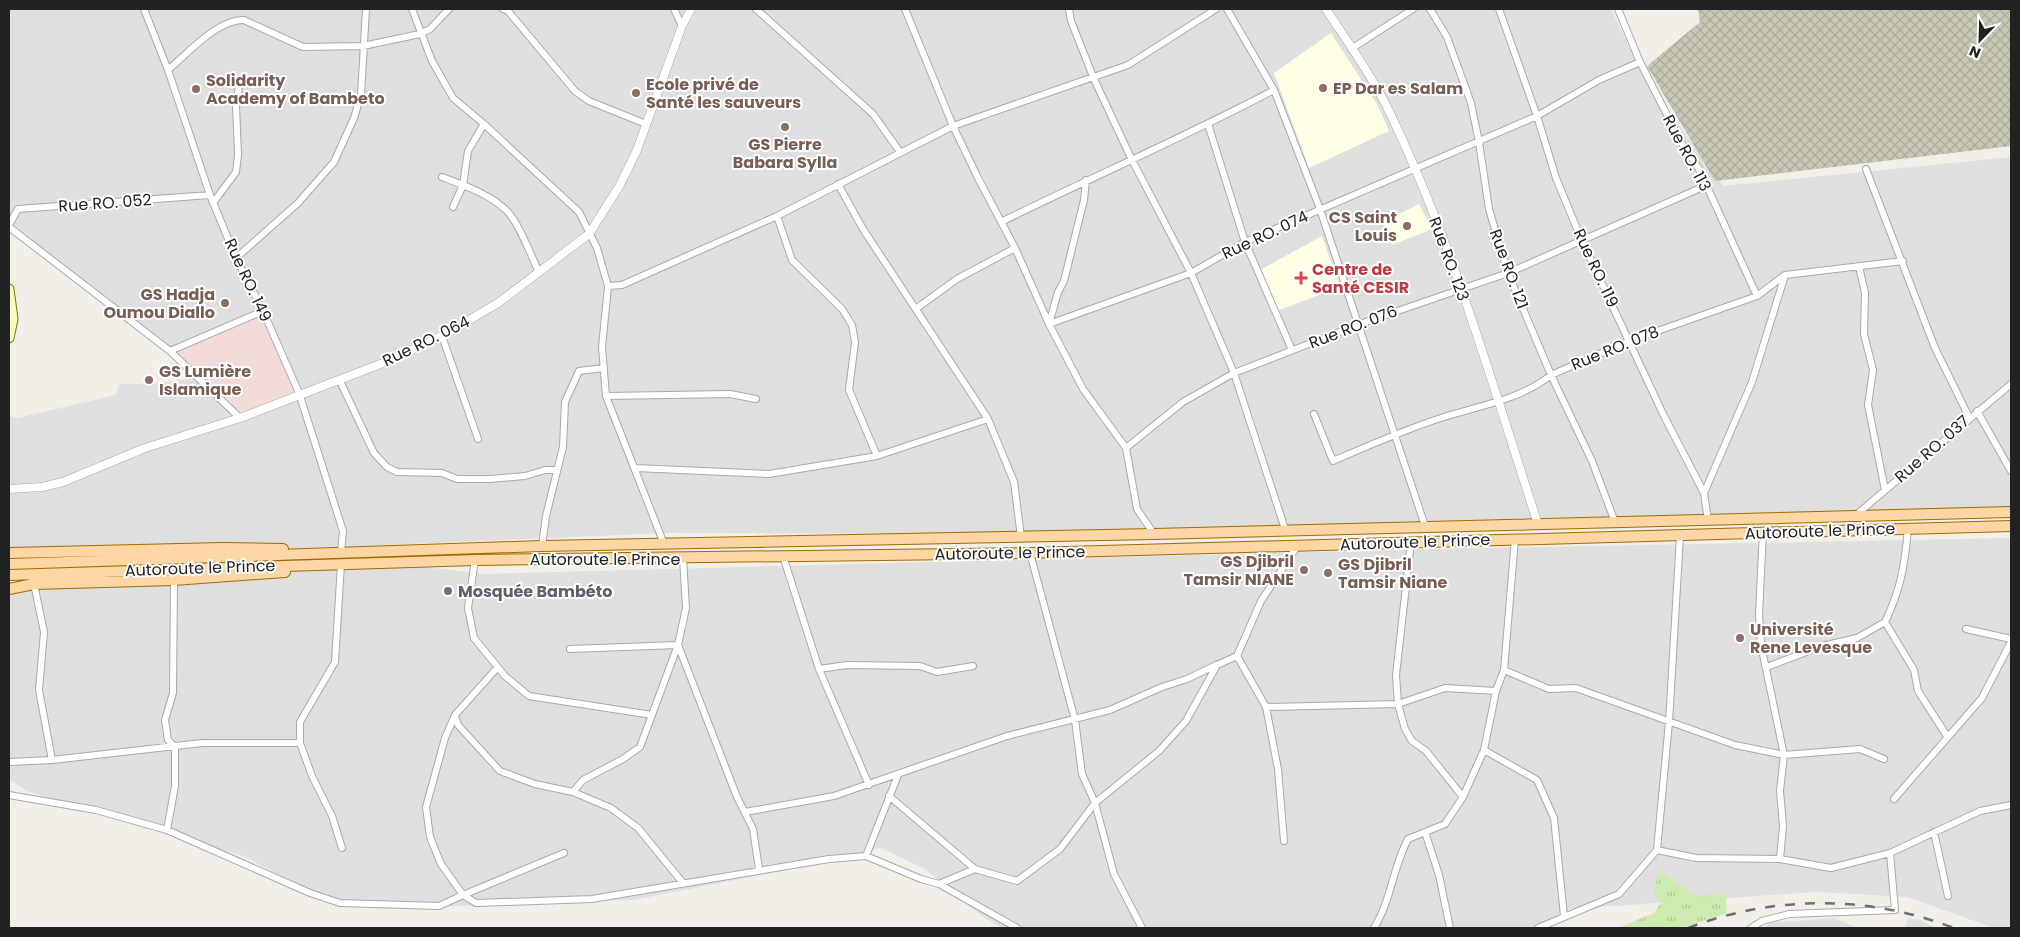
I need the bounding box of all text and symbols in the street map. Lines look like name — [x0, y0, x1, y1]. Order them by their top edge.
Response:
north arrow — [1955, 15, 2005, 65]
text: N — [1966, 41, 1984, 63]
place label: Solidarity Academy of Bambeto — [206, 69, 385, 110]
place label: Ecole privé de Santé les sauveurs — [646, 73, 801, 114]
place label: EP Dar es Salam — [1333, 77, 1463, 100]
marker: EP Dar es Salam — [1317, 82, 1329, 94]
marker: Solidarity Academy of Bambeto — [190, 83, 202, 95]
marker: Ecole privé de Santé les sauveurs — [630, 87, 642, 99]
street label: Rue RO. 113 — [1657, 111, 1717, 195]
marker: GS Pierre Babara Sylla — [779, 121, 791, 133]
place label: GS Pierre Babara Sylla — [733, 133, 837, 174]
street label: Rue RO. 052 — [58, 188, 152, 218]
street label: Rue RO. 074 — [1218, 205, 1312, 265]
place label: CS Saint Louis — [1329, 206, 1397, 247]
street label: Rue RO. 123 — [1423, 214, 1475, 304]
marker: CS Saint Louis — [1401, 220, 1413, 232]
street label: Rue RO. 119 — [1568, 225, 1624, 311]
street label: Rue RO. 121 — [1484, 226, 1534, 312]
street label: Rue RO. 149 — [219, 235, 277, 325]
place label: Centre de Santé CESIR — [1312, 258, 1409, 299]
marker: Centre de Santé CESIR — [1294, 271, 1308, 285]
place label: GS Hadja Oumou Diallo — [103, 283, 215, 324]
marker: GS Hadja Oumou Diallo — [219, 297, 231, 309]
street label: Rue RO. 076 — [1305, 300, 1401, 354]
street label: Rue RO. 064 — [379, 310, 473, 372]
street label: Rue RO. 078 — [1568, 320, 1662, 376]
place label: GS Lumière Islamique — [159, 360, 251, 401]
marker: GS Lumière Islamique — [143, 374, 155, 386]
street label: Rue RO. 037 — [1890, 410, 1975, 488]
street label: Autoroute le Prince — [1744, 517, 1896, 545]
street label: Autoroute le Prince — [1339, 528, 1491, 556]
street label: Autoroute le Prince — [934, 540, 1086, 566]
street label: Autoroute le Prince — [530, 548, 680, 571]
place label: GS Djibril Tamsir NIANE — [1184, 550, 1294, 591]
place label: GS Djibril Tamsir Niane — [1338, 553, 1448, 594]
street label: Autoroute le Prince — [124, 554, 276, 582]
marker: GS Djibril Tamsir NIANE — [1298, 564, 1310, 576]
marker: GS Djibril Tamsir Niane — [1322, 567, 1334, 579]
place label: Mosquée Bambéto — [458, 580, 612, 603]
marker: Mosquée Bambéto — [442, 585, 454, 597]
place label: Université Rene Levesque — [1750, 618, 1872, 659]
marker: Université Rene Levesque — [1734, 632, 1746, 644]

